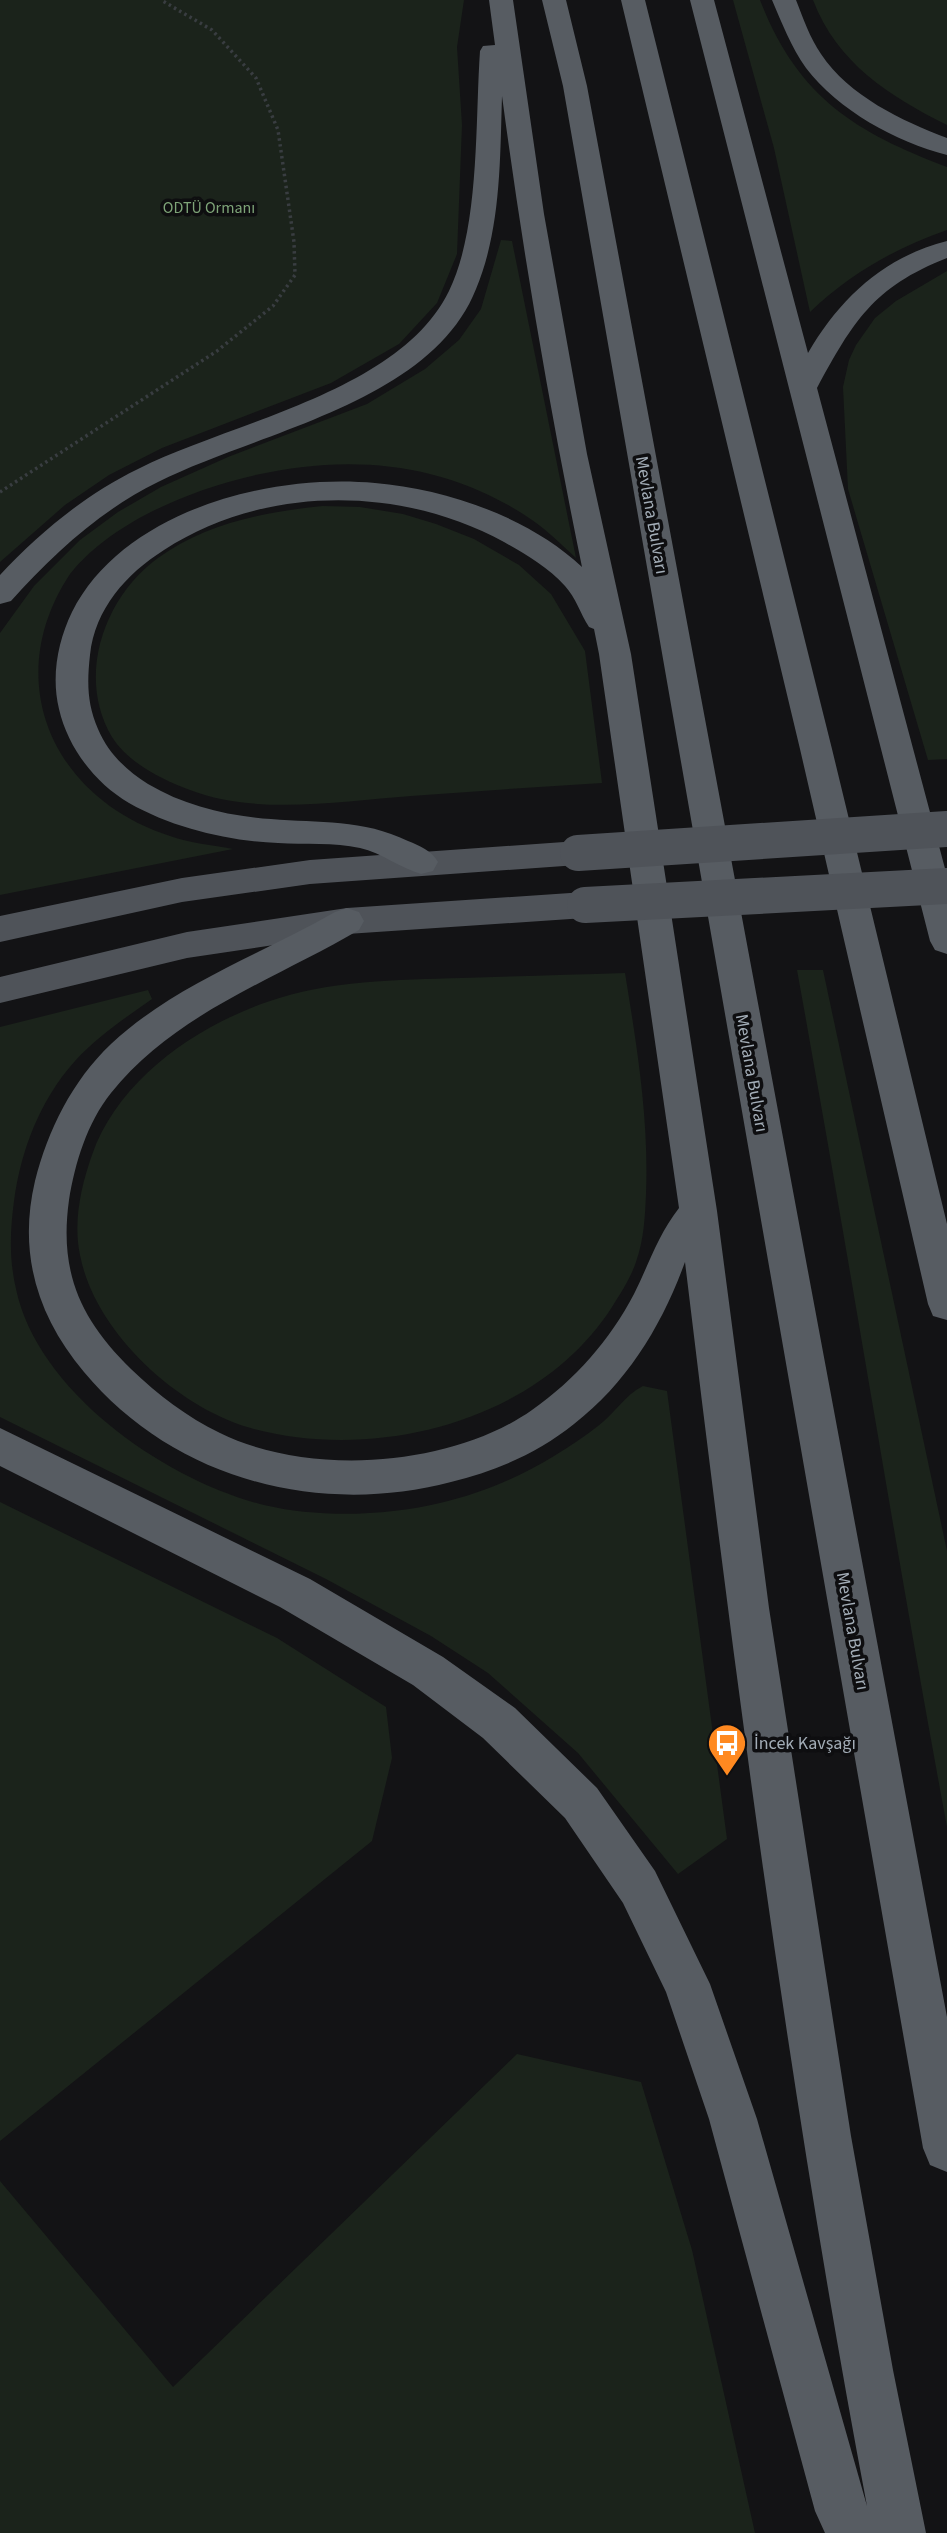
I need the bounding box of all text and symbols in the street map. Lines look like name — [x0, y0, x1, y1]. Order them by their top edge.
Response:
park label: ODTÜ Ormanı — [163, 197, 255, 219]
street label: Mevlana Bulvarı — [629, 454, 674, 576]
street label: Mevlana Bulvarı — [729, 1012, 774, 1134]
street label: Mevlana Bulvarı — [830, 1570, 875, 1692]
bus stop icon: İncek Kavşağı — [706, 1722, 748, 1777]
place label: İncek Kavşağı — [754, 1731, 856, 1756]

